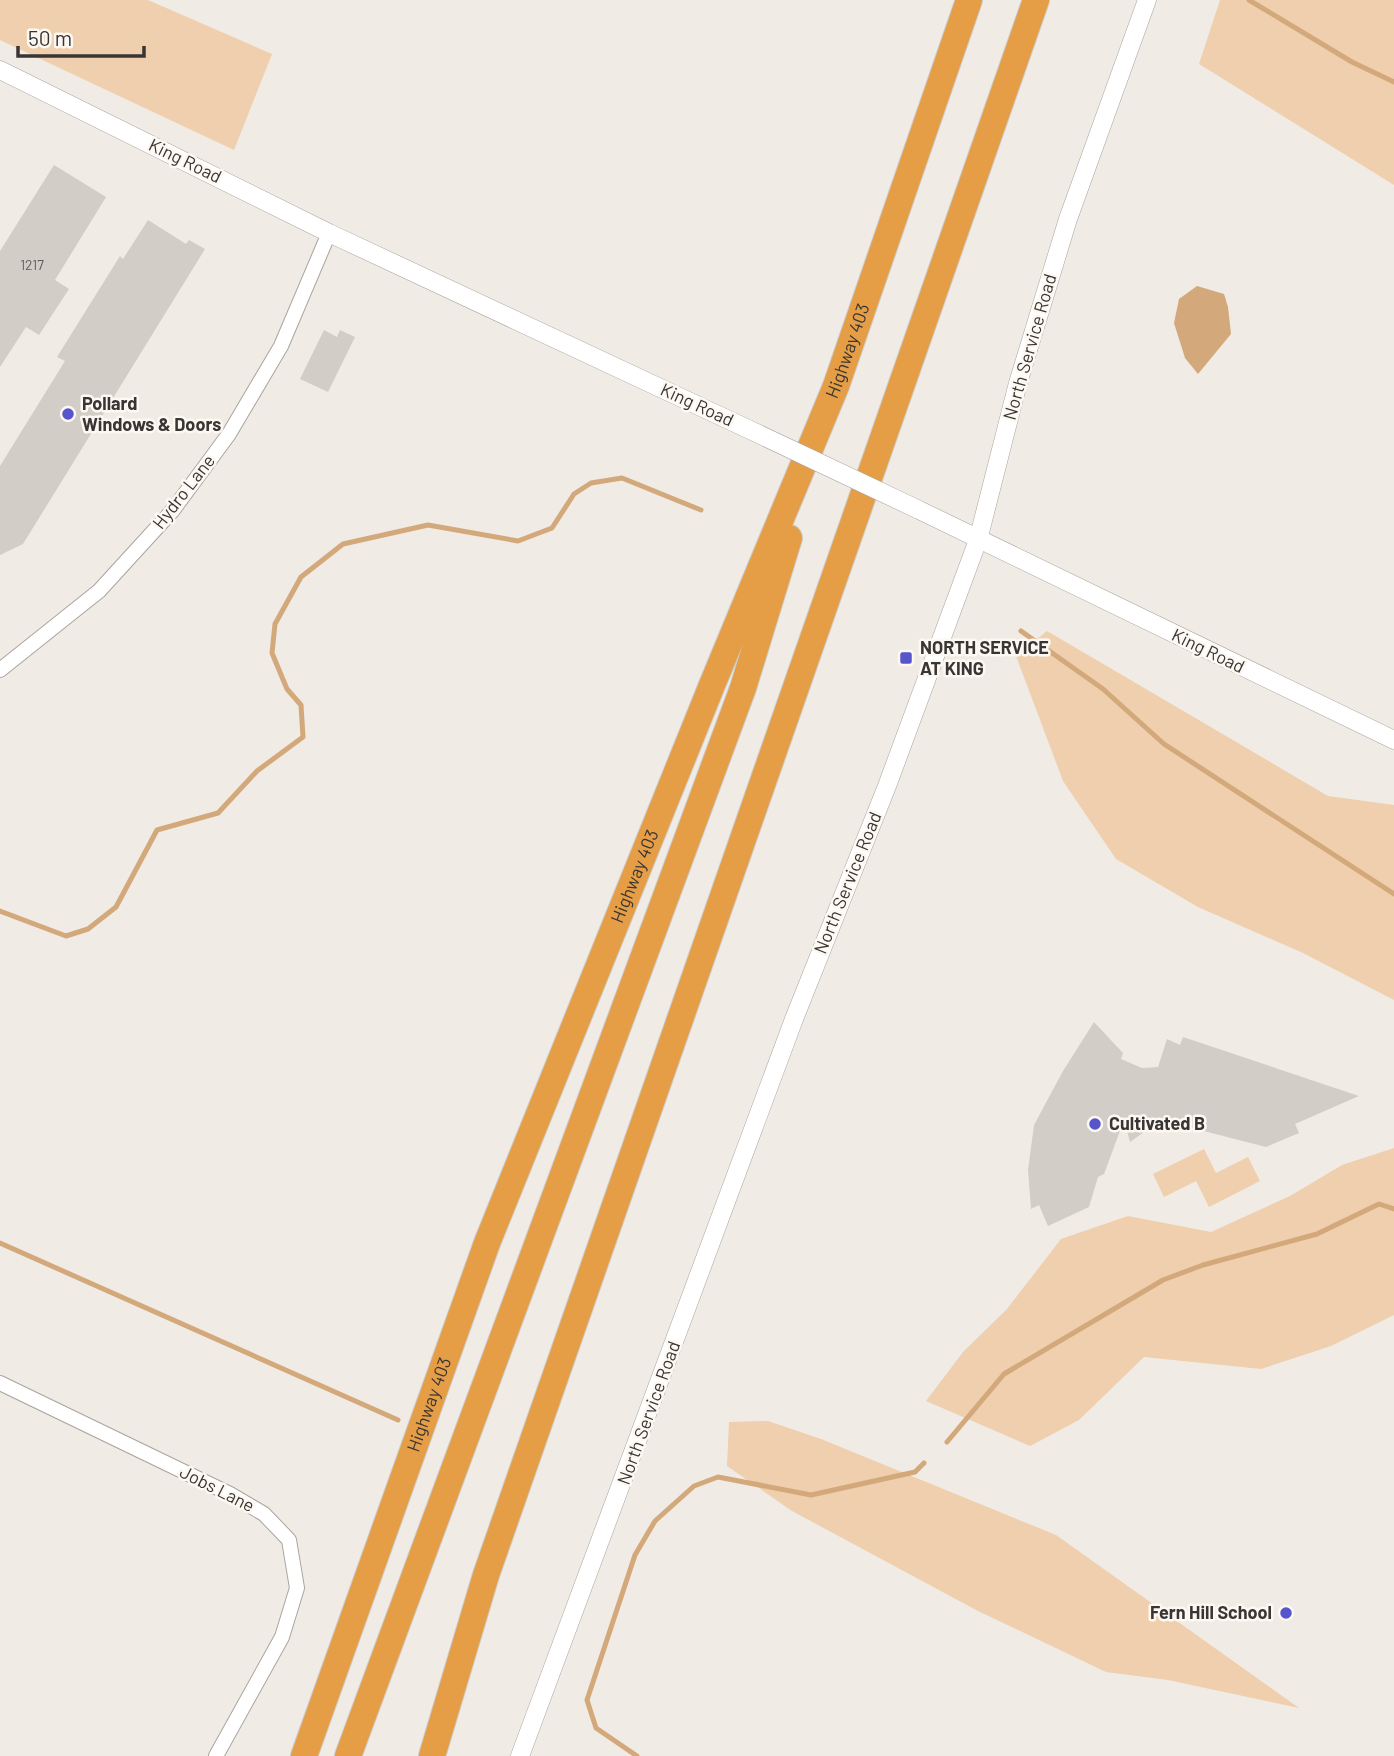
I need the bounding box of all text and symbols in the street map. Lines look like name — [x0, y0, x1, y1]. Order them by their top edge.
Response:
scale bar — [18, 14, 144, 58]
text: 50 m — [28, 25, 72, 50]
street label: King Road — [145, 133, 225, 187]
house number: 1217 — [20, 256, 44, 273]
street label: North Service Road — [998, 271, 1060, 422]
street label: Highway 403 — [820, 300, 874, 401]
street label: King Road — [657, 378, 738, 431]
place label: Pollard Windows & Doors — [82, 392, 221, 435]
marker: Pollard Windows & Doors — [60, 406, 76, 422]
street label: Hydro Lane — [147, 450, 219, 533]
street label: King Road — [1168, 623, 1248, 677]
place label: NORTH SERVICE AT KING — [920, 636, 1049, 679]
marker: NORTH SERVICE AT KING — [898, 650, 914, 666]
street label: North Service Road — [809, 808, 886, 957]
street label: Highway 403 — [605, 826, 663, 926]
place label: Cultivated B — [1109, 1112, 1205, 1134]
marker: Cultivated B — [1087, 1116, 1103, 1132]
street label: North Service Road — [612, 1338, 684, 1487]
street label: Highway 403 — [401, 1354, 455, 1455]
street label: Jobs Lane — [176, 1460, 258, 1516]
place label: Fern Hill School — [1150, 1601, 1272, 1623]
marker: Fern Hill School — [1278, 1605, 1294, 1621]

